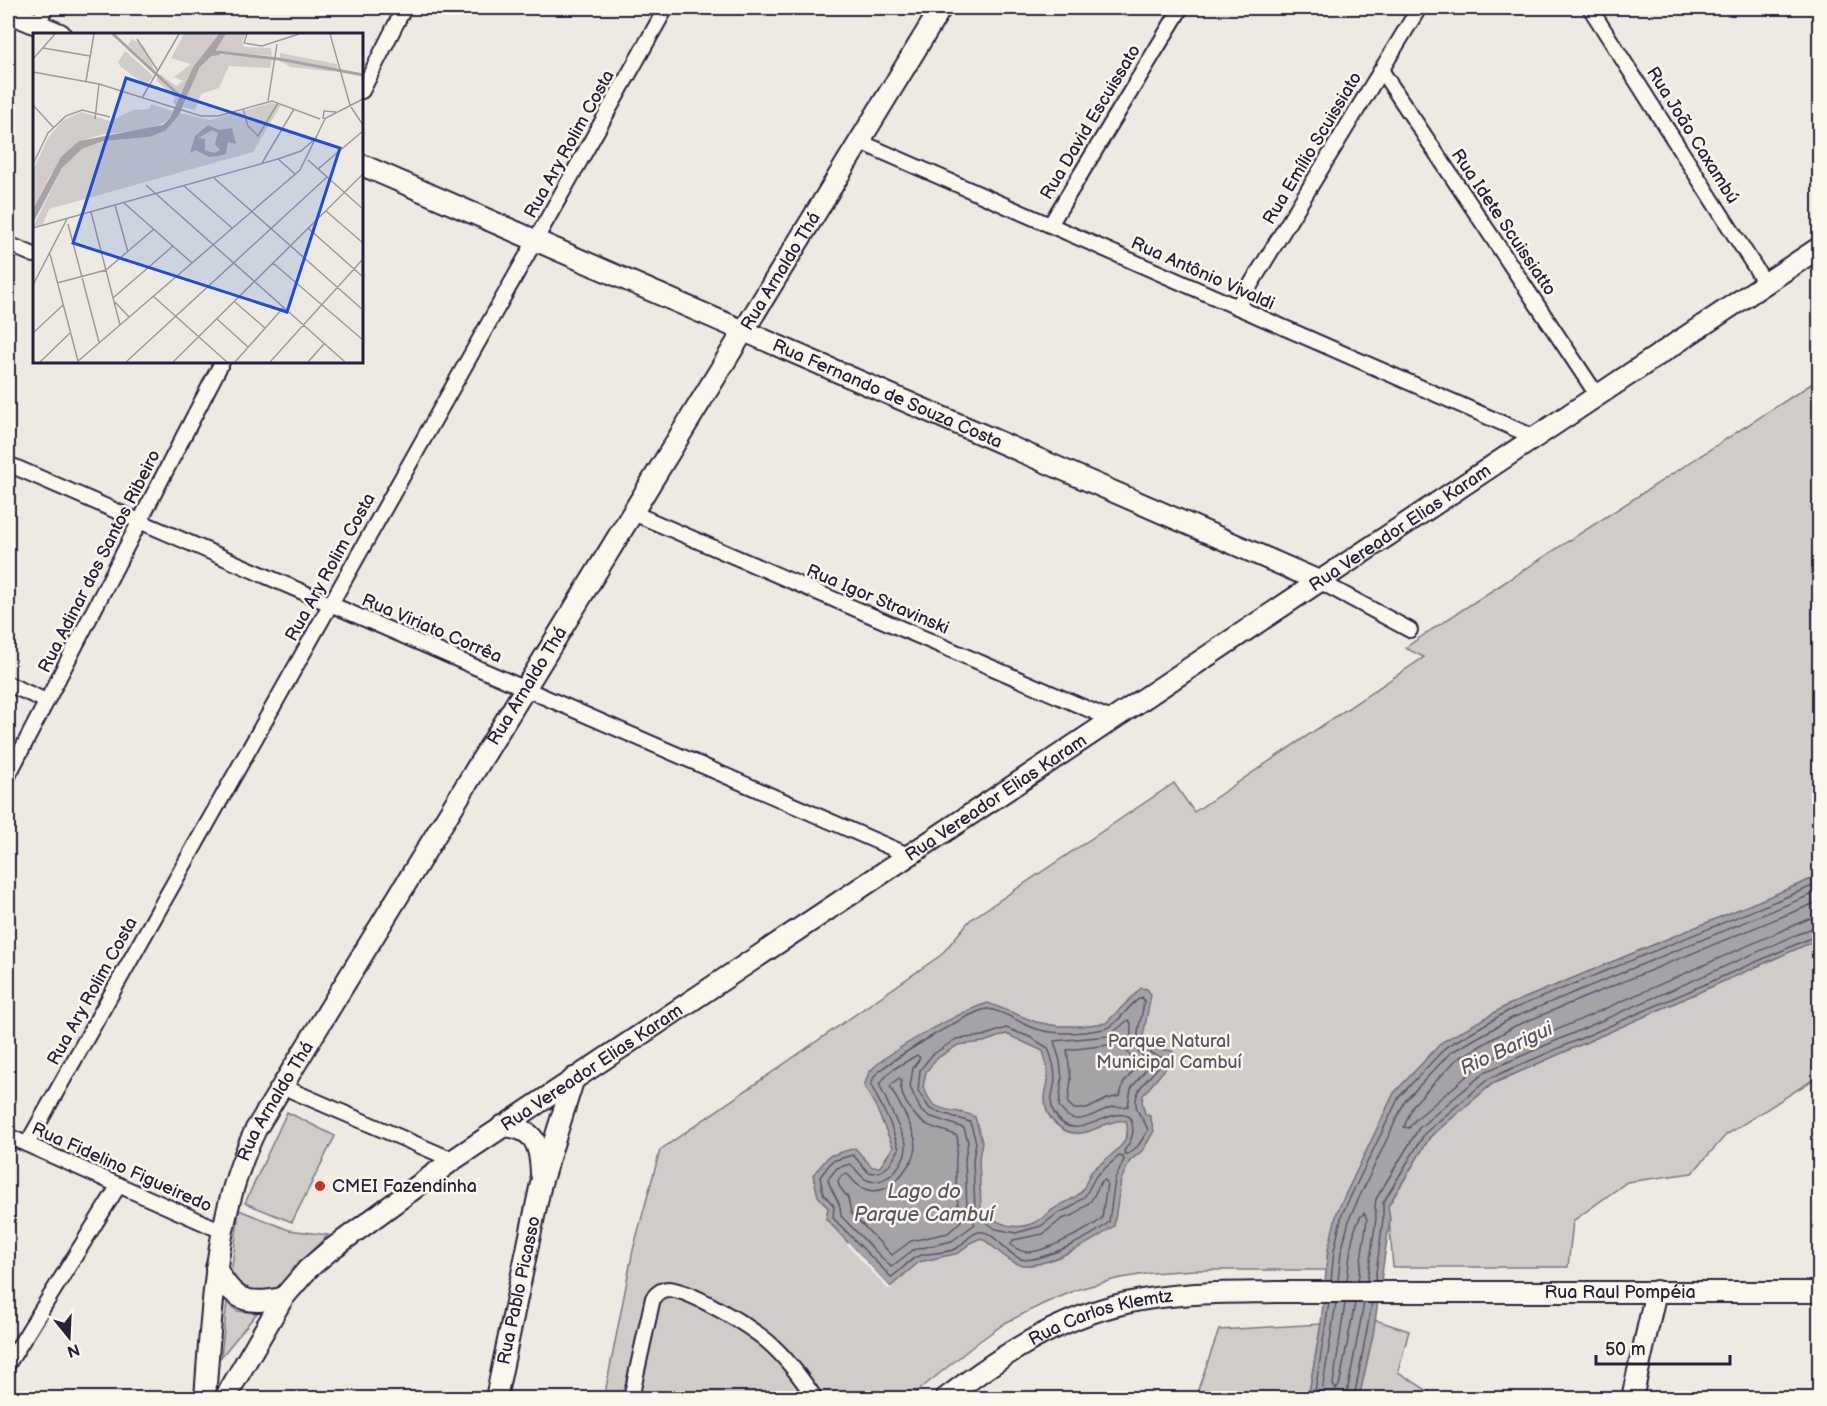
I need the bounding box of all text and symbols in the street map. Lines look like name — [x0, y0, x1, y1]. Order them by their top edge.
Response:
inset map — [33, 33, 363, 363]
street label: Rua David Escuissato — [1036, 41, 1145, 203]
street label: Rua João Caxambú — [1642, 63, 1743, 208]
street label: Rua Ary Rolim Costa — [520, 66, 619, 222]
street label: Rua Emílio Scuissiato — [1259, 68, 1366, 228]
street label: Rua Idete Scuissiatto — [1447, 145, 1560, 300]
street label: Rua Arnaldo Thá — [736, 208, 825, 334]
street label: Rua Antônio Vivaldi — [1128, 232, 1278, 315]
street label: Rua Fernando de Souza Costa — [769, 335, 1005, 453]
street label: Rua Adinar dos Santos Ribeiro — [34, 446, 165, 676]
street label: Rua Vereador Elias Karam — [1305, 460, 1495, 596]
street label: Rua Ary Rolim Costa — [281, 489, 380, 645]
street label: Rua Igor Stravinski — [803, 560, 952, 639]
street label: Rua Viriato Corrêa — [359, 589, 505, 667]
street label: Rua Arnaldo Thá — [483, 623, 571, 749]
street label: Rua Vereador Elias Karam — [901, 730, 1091, 866]
street label: Rua Ary Rolim Costa — [43, 913, 142, 1069]
street label: Rua Vereador Elias Karam — [497, 1000, 687, 1136]
water label: Rio Barigui — [1456, 1016, 1558, 1081]
park label: Parque Natural Municipal Cambuí — [1096, 1031, 1242, 1073]
street label: Rua Arnaldo Thá — [233, 1038, 318, 1164]
street label: Rua Fidelino Figueiredo — [29, 1118, 215, 1217]
place label: CMEI Fazendinha — [332, 1176, 477, 1197]
marker: CMEI Fazendinha — [313, 1179, 327, 1193]
water label: Lago do Parque Cambuí — [854, 1180, 996, 1227]
street label: Rua Pablo Picasso — [493, 1214, 545, 1367]
street label: Rua Raul Pompéia — [1544, 1282, 1696, 1303]
street label: Rua Carlos Klemtz — [1025, 1286, 1174, 1350]
north arrow — [39, 1307, 99, 1367]
scale bar — [1596, 1328, 1730, 1366]
text: N — [65, 1339, 82, 1361]
text: 50 m — [1605, 1339, 1646, 1360]

